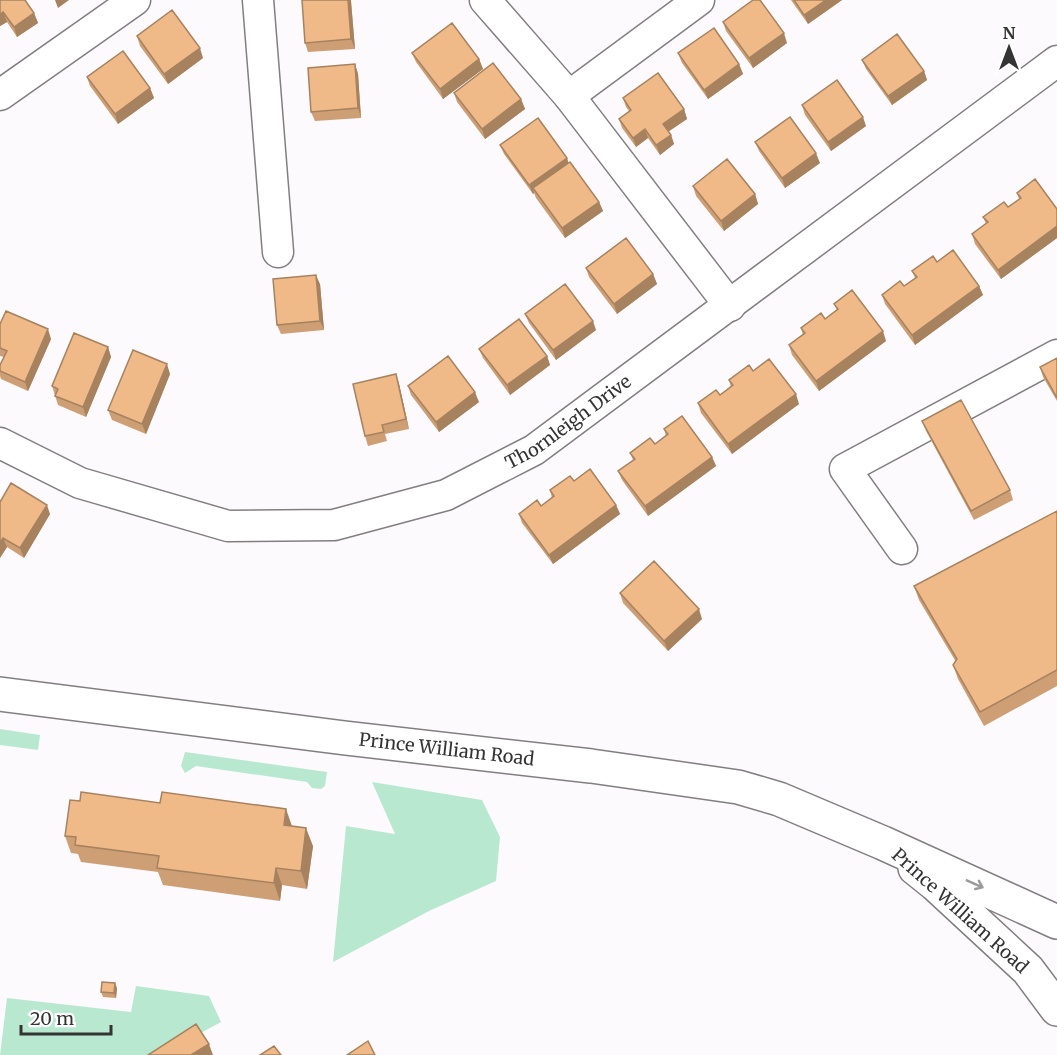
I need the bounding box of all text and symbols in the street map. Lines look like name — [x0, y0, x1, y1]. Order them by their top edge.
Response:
north arrow — [979, 18, 1039, 78]
text: N — [1003, 23, 1016, 43]
street label: Thornleigh Drive — [501, 370, 635, 474]
street label: Prince William Road — [358, 728, 536, 770]
street label: Prince William Road — [887, 843, 1034, 978]
one-way arrow — [966, 879, 984, 890]
scale bar — [21, 998, 111, 1036]
text: 20 m — [30, 1007, 74, 1030]

